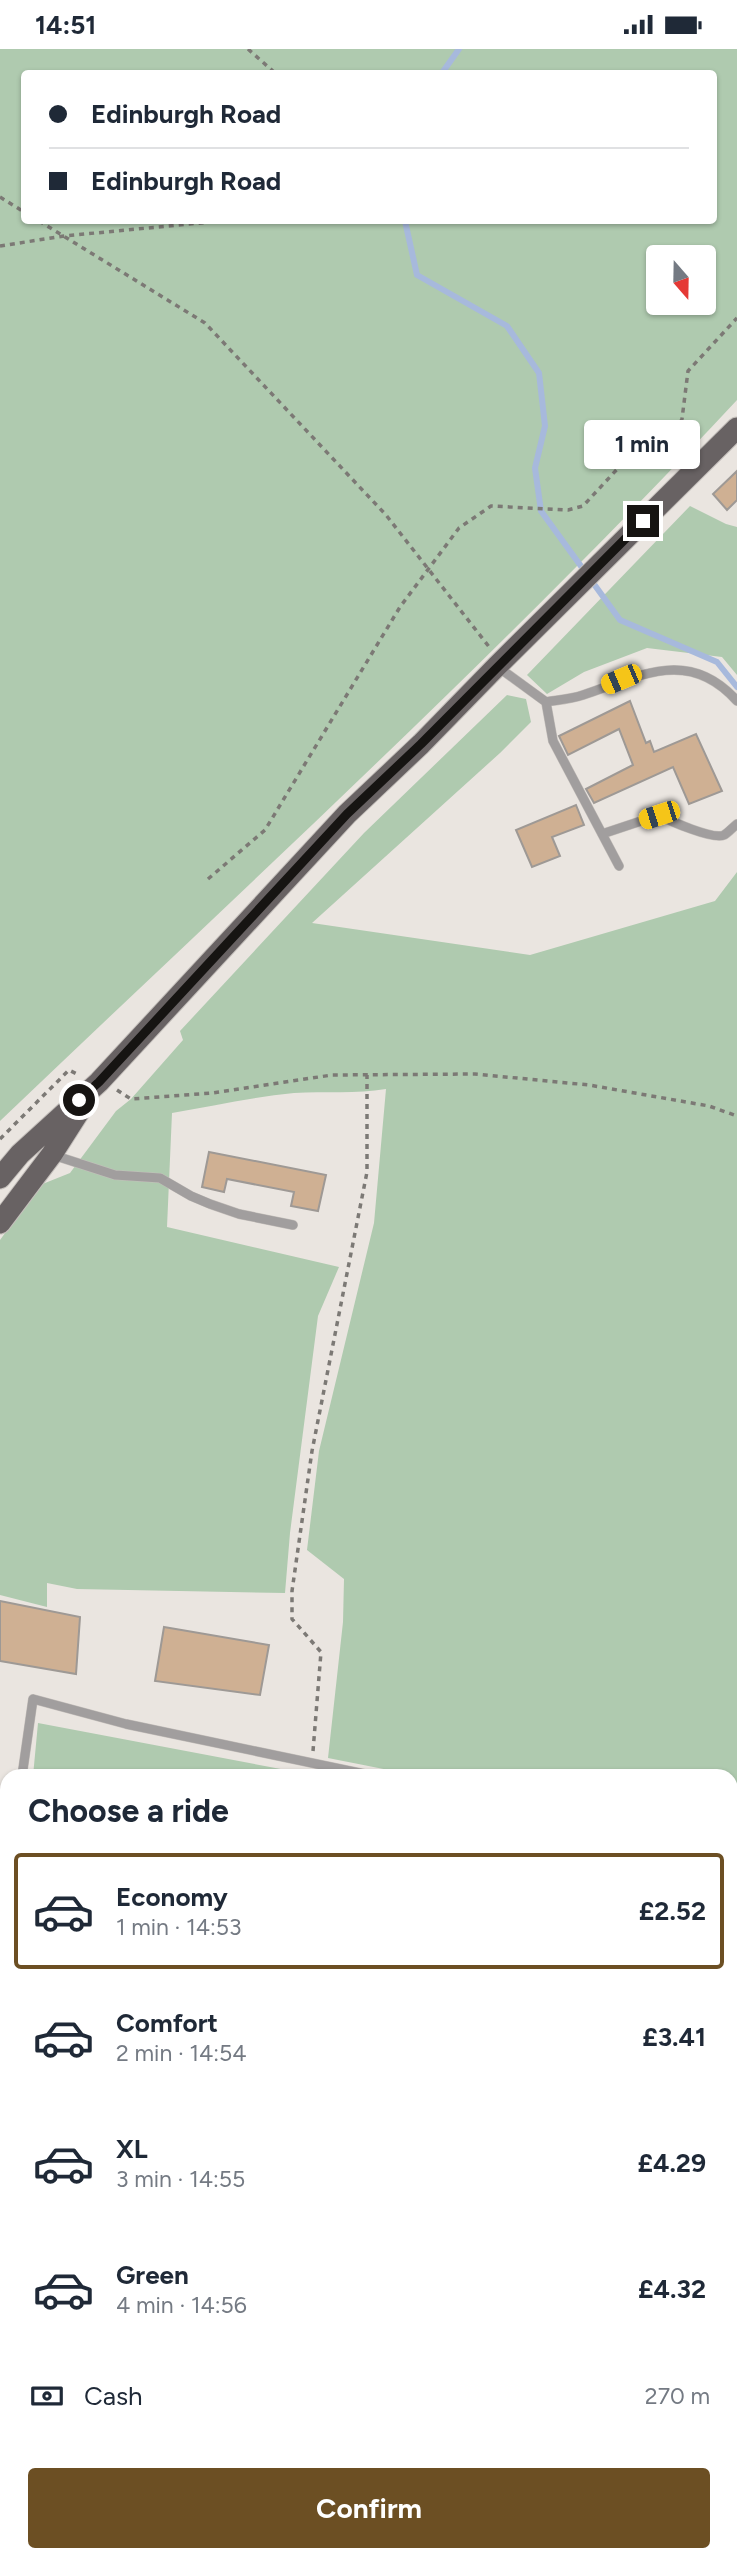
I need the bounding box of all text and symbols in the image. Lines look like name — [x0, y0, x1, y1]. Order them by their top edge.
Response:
text: 14:51 — [35, 9, 96, 41]
text: Edinburgh Road — [91, 98, 281, 130]
text: Edinburgh Road — [91, 165, 281, 197]
north arrow — [646, 245, 716, 315]
map controls — [646, 245, 716, 315]
callout: 1 min — [585, 419, 701, 469]
text: 1 min — [615, 430, 669, 458]
route end — [627, 505, 659, 537]
car — [598, 661, 645, 697]
car — [636, 799, 683, 831]
route start — [63, 1084, 95, 1116]
text: Choose a ride — [28, 1792, 229, 1830]
icon: car — [32, 1880, 95, 1943]
text: Economy — [116, 1881, 228, 1913]
text: £2.52 — [639, 1895, 706, 1927]
text: 1 min · 14:53 — [116, 1913, 241, 1941]
icon: car — [32, 2006, 95, 2069]
text: Comfort — [116, 2007, 218, 2039]
text: £3.41 — [642, 2021, 706, 2053]
text: 2 min · 14:54 — [116, 2039, 247, 2067]
icon: car — [32, 2132, 95, 2195]
text: XL — [116, 2133, 148, 2165]
text: £4.29 — [637, 2147, 706, 2179]
text: 3 min · 14:55 — [116, 2165, 245, 2193]
icon: car — [32, 2258, 95, 2321]
text: Green — [116, 2259, 189, 2291]
text: £4.32 — [638, 2273, 706, 2305]
text: 4 min · 14:56 — [116, 2291, 247, 2319]
icon: cash — [28, 2377, 66, 2415]
text: Cash — [84, 2380, 143, 2412]
text: 270 m — [645, 2382, 710, 2410]
button: Confirm — [28, 2468, 710, 2548]

